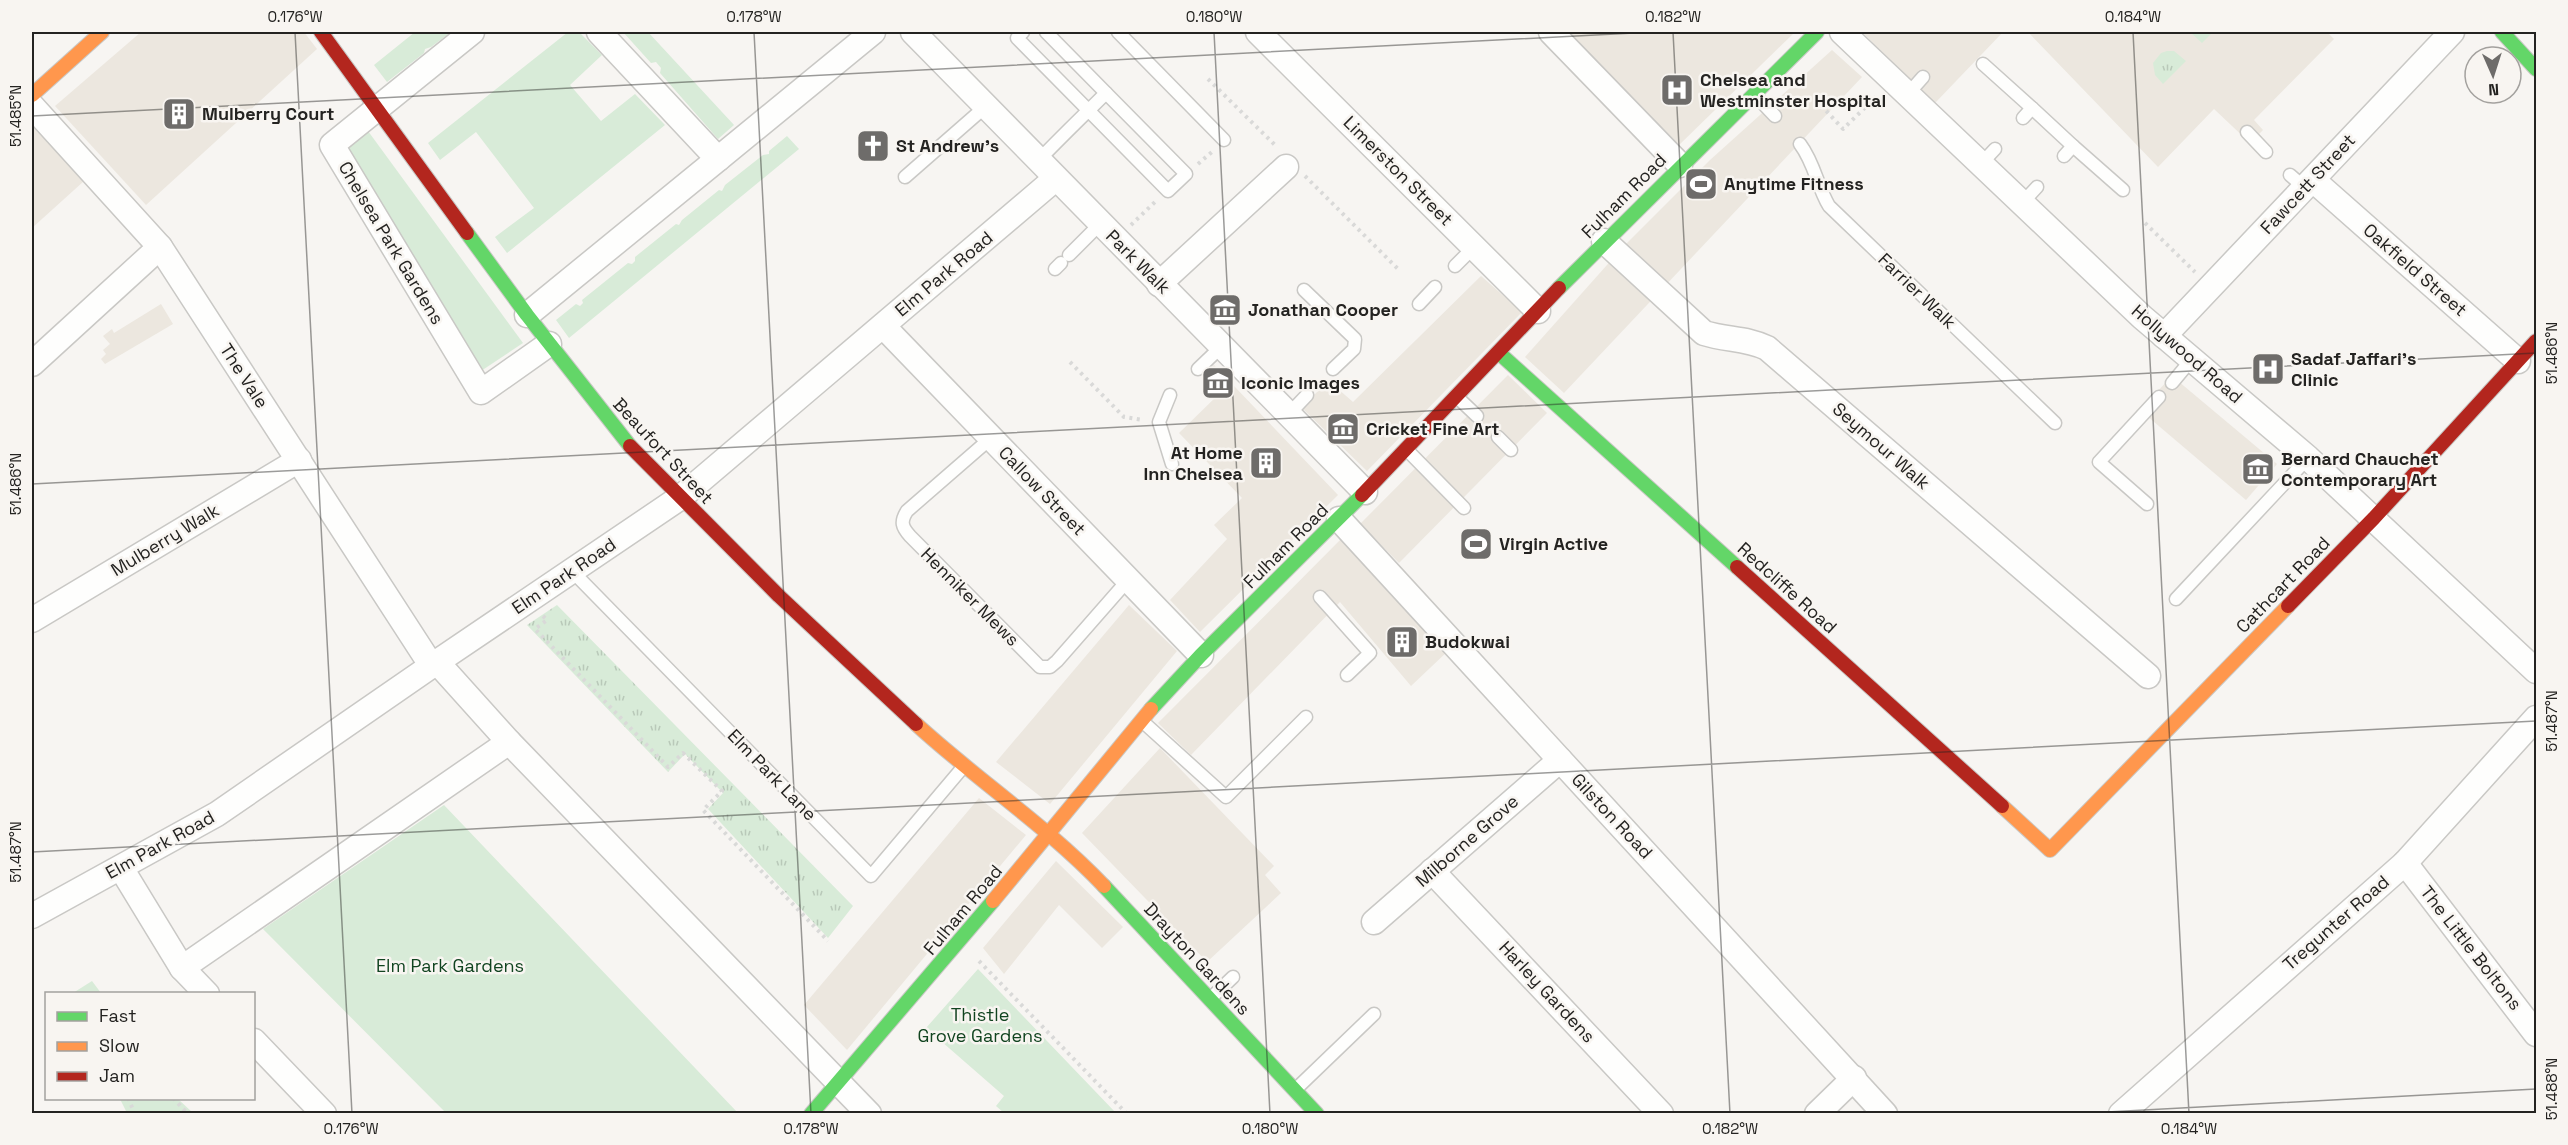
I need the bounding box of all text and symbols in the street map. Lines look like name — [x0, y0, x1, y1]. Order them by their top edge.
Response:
text: 0.176°W — [267, 7, 323, 26]
text: 0.178°W — [726, 7, 782, 26]
text: 0.180°W — [1186, 7, 1242, 26]
text: 0.182°W — [1645, 7, 1701, 26]
text: 0.184°W — [2105, 7, 2161, 26]
north arrow — [2463, 45, 2523, 105]
place label: Chelsea and Westminster Hospital — [1700, 68, 1886, 112]
hospital icon: Chelsea and Westminster Hospital — [1659, 72, 1695, 108]
text: N — [2488, 79, 2500, 100]
text: 51.485°N — [6, 85, 25, 147]
building icon: Mulberry Court — [161, 96, 197, 132]
place label: Mulberry Court — [202, 102, 335, 125]
street label: Limerston Street — [1339, 111, 1458, 230]
church icon: St Andrew's — [855, 128, 891, 164]
street label: Fawcett Street — [2255, 129, 2360, 239]
place label: St Andrew's — [896, 134, 999, 157]
street label: Fulham Road — [1576, 148, 1671, 243]
street label: Chelsea Park Gardens — [334, 157, 449, 329]
sports icon: Anytime Fitness — [1683, 166, 1719, 202]
place label: Anytime Fitness — [1724, 172, 1864, 195]
street label: Oakfield Street — [2359, 218, 2472, 321]
street label: Park Walk — [1101, 225, 1176, 299]
street label: Elm Park Road — [890, 226, 997, 321]
street label: Farrier Walk — [1873, 248, 1961, 334]
museum icon: Jonathan Cooper — [1207, 292, 1243, 328]
place label: Jonathan Cooper — [1248, 298, 1398, 321]
street label: Hollywood Road — [2127, 299, 2248, 408]
text: 51.486°N — [2542, 322, 2561, 384]
street label: The Vale — [215, 339, 274, 412]
place label: Sadaf Jaffari's Clinic — [2291, 347, 2416, 391]
hospital icon: Sadaf Jaffari's Clinic — [2250, 351, 2286, 387]
museum icon: Iconic Images — [1200, 365, 1236, 401]
place label: Iconic Images — [1241, 371, 1360, 394]
street label: Beaufort Street — [608, 393, 719, 509]
street label: Seymour Walk — [1828, 397, 1935, 494]
museum icon: Cricket Fine Art — [1325, 411, 1361, 447]
place label: Cricket Fine Art — [1366, 417, 1500, 440]
street label: Callow Street — [994, 441, 1091, 540]
place label: At Home Inn Chelsea — [1143, 441, 1244, 485]
building icon: At Home Inn Chelsea — [1248, 445, 1284, 481]
place label: Bernard Chauchet Contemporary Art — [2281, 447, 2439, 491]
museum icon: Bernard Chauchet Contemporary Art — [2240, 451, 2276, 487]
text: 51.486°N — [6, 453, 25, 515]
street label: Mulberry Walk — [106, 498, 223, 581]
street label: Fulham Road — [1238, 498, 1333, 593]
sports icon: Virgin Active — [1458, 526, 1494, 562]
street label: Cathcart Road — [2231, 531, 2335, 638]
street label: Elm Park Road — [507, 532, 620, 619]
place label: Virgin Active — [1499, 532, 1608, 555]
street label: Redcliffe Road — [1733, 537, 1842, 638]
street label: Henniker Mews — [916, 543, 1024, 651]
building icon: Budokwai — [1384, 624, 1420, 660]
place label: Budokwai — [1425, 630, 1510, 653]
text: 51.487°N — [2542, 690, 2561, 752]
street label: Elm Park Lane — [723, 724, 822, 825]
street label: Gilston Road — [1567, 768, 1658, 863]
street label: Milborne Grove — [1410, 790, 1523, 892]
street label: Elm Park Road — [101, 805, 218, 884]
text: 51.487°N — [6, 821, 25, 883]
street label: Fulham Road — [918, 860, 1007, 960]
street label: Tregunter Road — [2278, 870, 2394, 975]
street label: The Little Boltons — [2416, 881, 2527, 1015]
street label: Drayton Gardens — [1139, 898, 1255, 1020]
street label: Harley Gardens — [1494, 936, 1600, 1047]
park label: Elm Park Gardens — [376, 954, 524, 977]
legend — [45, 992, 255, 1100]
park label: Thistle Grove Gardens — [917, 1003, 1043, 1047]
text: Fast — [99, 1004, 136, 1027]
text: Slow — [99, 1034, 140, 1057]
text: 51.488°N — [2542, 1058, 2561, 1120]
text: Jam — [99, 1064, 135, 1087]
text: 0.176°W — [323, 1119, 379, 1138]
text: 0.178°W — [783, 1119, 839, 1138]
text: 0.180°W — [1242, 1119, 1298, 1138]
text: 0.182°W — [1702, 1119, 1758, 1138]
text: 0.184°W — [2161, 1119, 2217, 1138]

